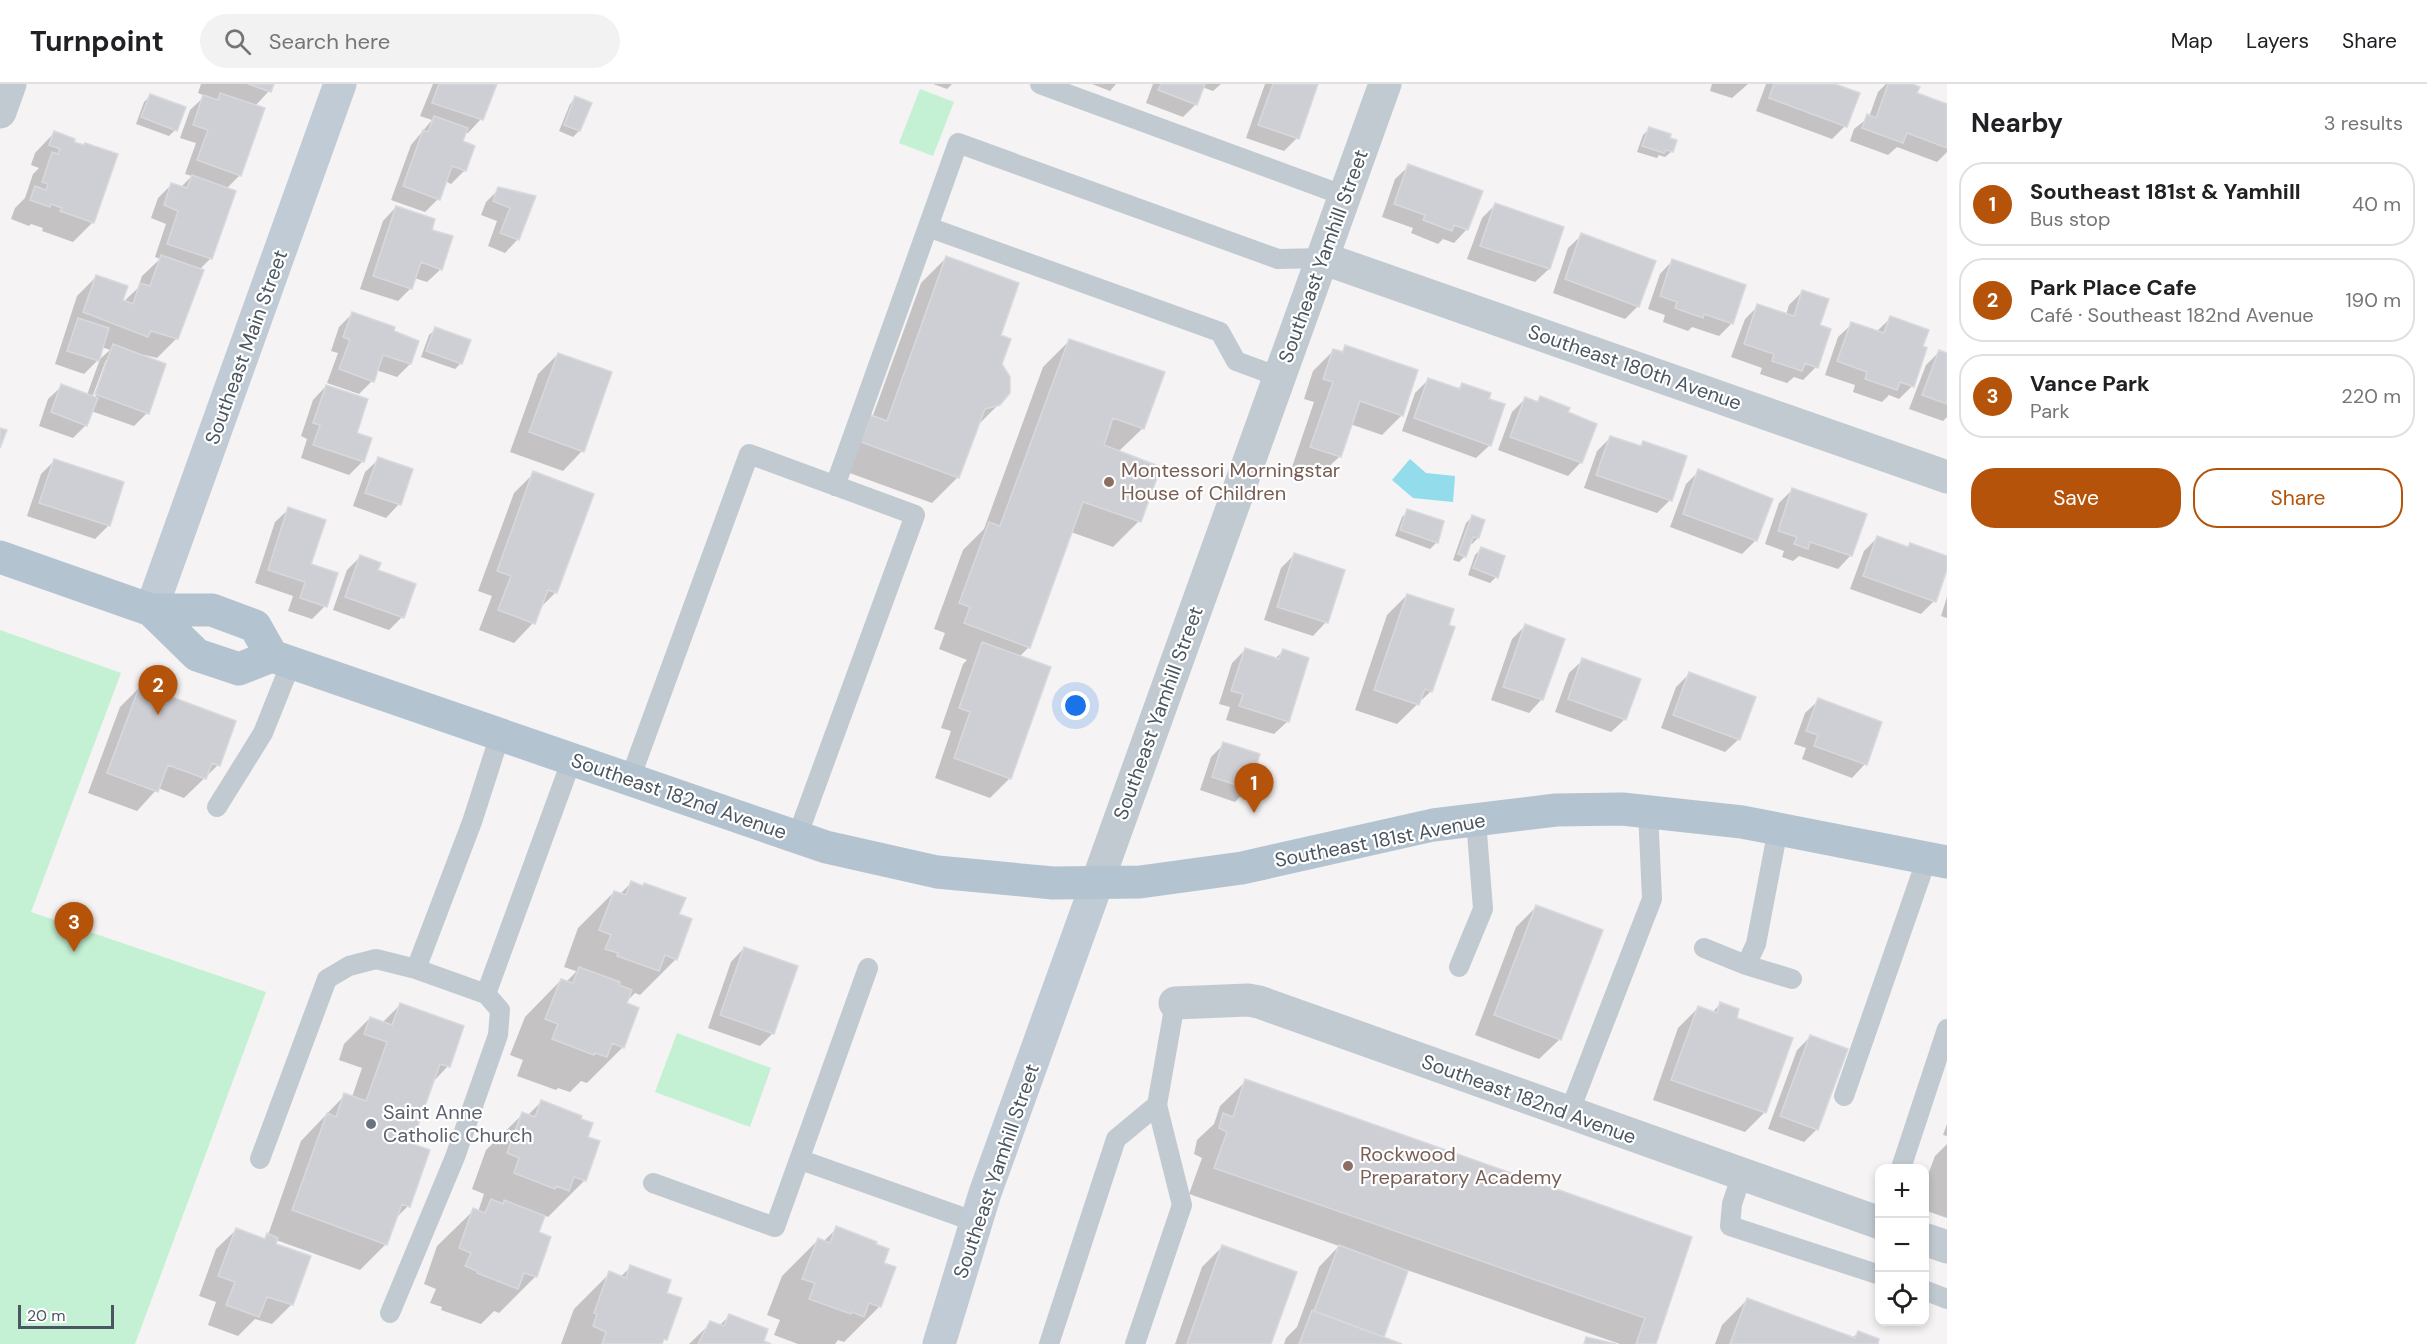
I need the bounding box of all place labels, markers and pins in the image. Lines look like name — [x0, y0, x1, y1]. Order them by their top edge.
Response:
place label: Montessori Morningstar House of Children — [1121, 457, 1340, 506]
marker: Montessori Morningstar House of Children — [1102, 475, 1116, 489]
pin: 2 — [138, 666, 178, 715]
pin: 1 — [1234, 764, 1274, 813]
pin: 3 — [54, 902, 94, 952]
place label: Saint Anne Catholic Church — [383, 1099, 532, 1148]
marker: Saint Anne Catholic Church — [364, 1117, 378, 1131]
place label: Rockwood Preparatory Academy — [1360, 1141, 1562, 1190]
marker: Rockwood Preparatory Academy — [1341, 1159, 1355, 1173]

